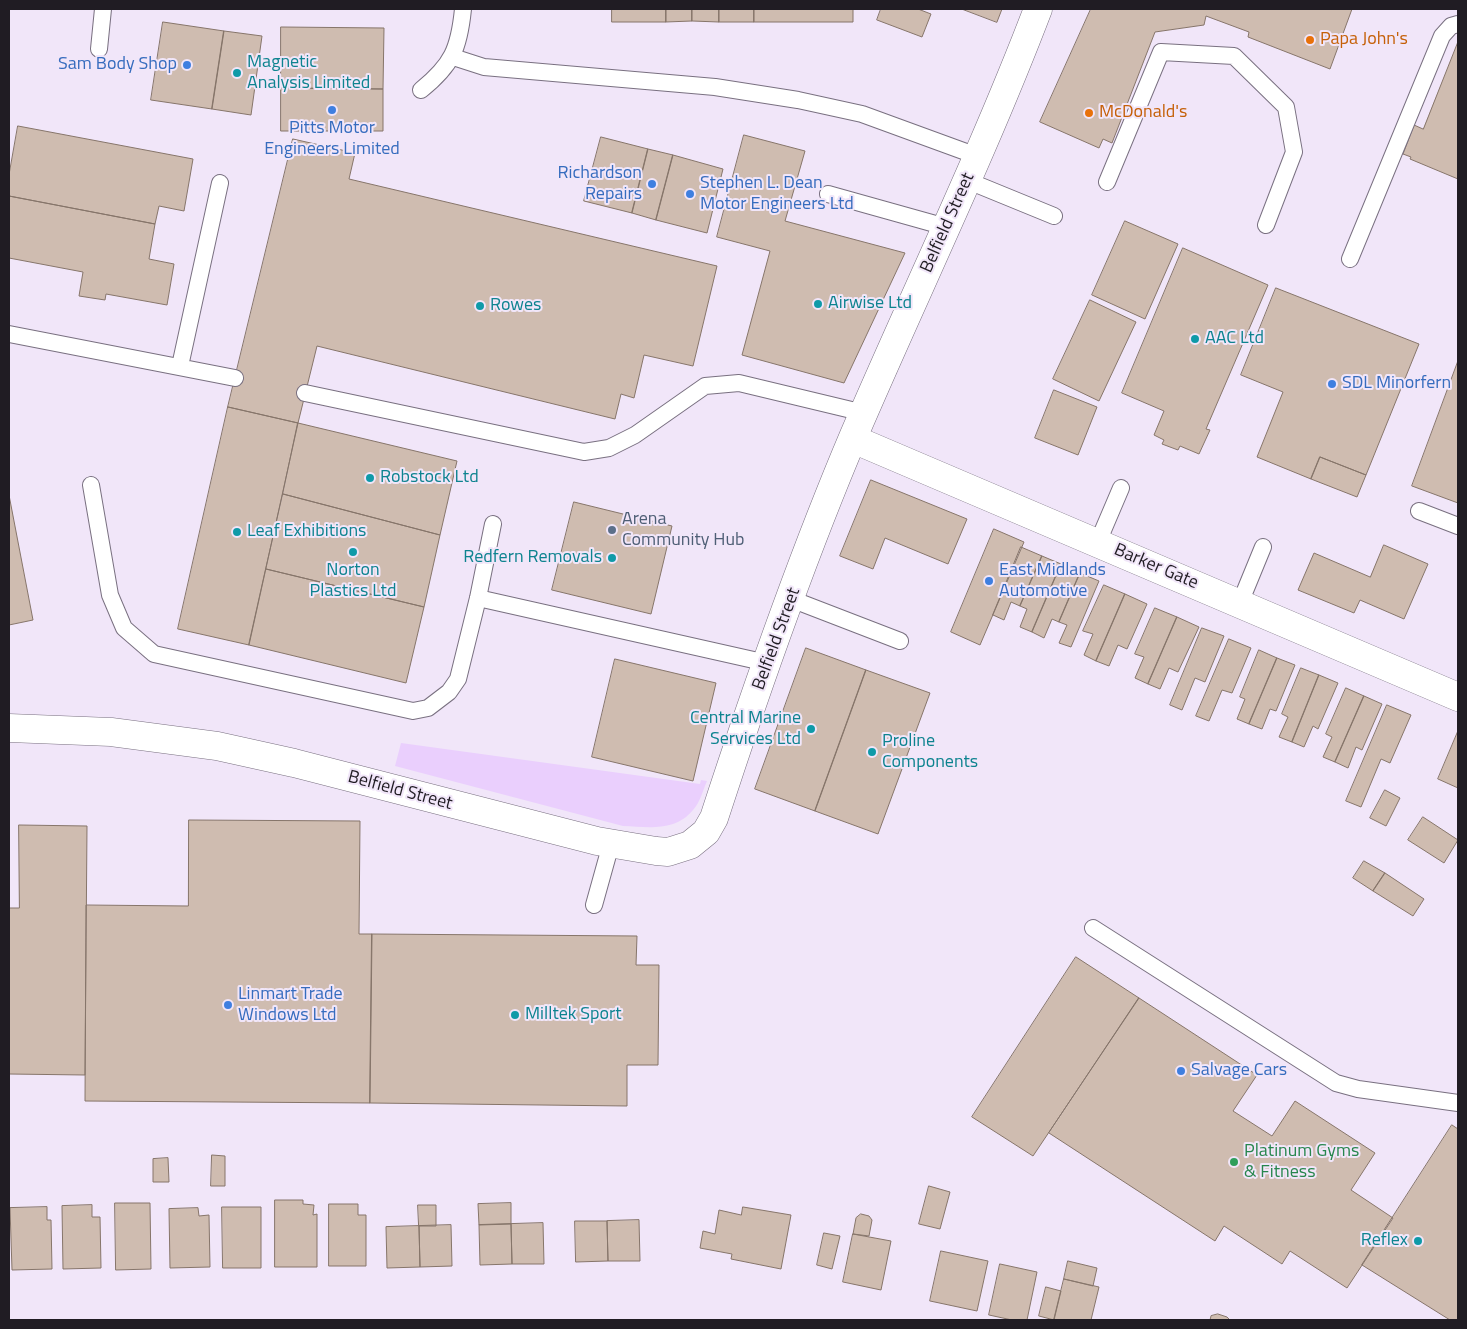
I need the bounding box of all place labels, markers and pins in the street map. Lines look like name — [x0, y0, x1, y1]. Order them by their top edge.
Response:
place label: Papa John's — [1320, 29, 1408, 51]
marker: Papa John's — [1304, 34, 1316, 46]
place label: Magnetic Analysis Limited — [247, 52, 370, 94]
place label: Sam Body Shop — [58, 54, 177, 76]
marker: Sam Body Shop — [181, 59, 193, 71]
marker: Magnetic Analysis Limited — [231, 67, 243, 79]
place label: McDonald's — [1099, 102, 1187, 124]
marker: Pitts Motor Engineers Limited — [326, 104, 338, 116]
marker: McDonald's — [1083, 107, 1095, 119]
place label: Pitts Motor Engineers Limited — [264, 118, 400, 160]
place label: Richardson Repairs — [557, 163, 642, 205]
place label: Stephen L. Dean Motor Engineers Ltd — [700, 173, 854, 215]
marker: Richardson Repairs — [646, 178, 658, 190]
marker: Stephen L. Dean Motor Engineers Ltd — [684, 188, 696, 200]
place label: Airwise Ltd — [828, 293, 912, 315]
place label: Rowes — [490, 295, 541, 317]
marker: Airwise Ltd — [812, 298, 824, 310]
marker: Rowes — [474, 300, 486, 312]
place label: AAC Ltd — [1205, 328, 1264, 350]
marker: AAC Ltd — [1189, 333, 1201, 345]
place label: SDL Minorfern — [1342, 373, 1451, 395]
marker: SDL Minorfern — [1326, 378, 1338, 390]
place label: Robstock Ltd — [380, 467, 479, 489]
marker: Robstock Ltd — [364, 472, 376, 484]
place label: Arena Community Hub — [622, 509, 745, 552]
place label: Leaf Exhibitions — [247, 521, 366, 543]
marker: Arena Community Hub — [606, 524, 618, 536]
marker: Leaf Exhibitions — [231, 526, 243, 538]
marker: Norton Plastics Ltd — [347, 546, 359, 558]
place label: Redfern Removals — [463, 547, 602, 569]
marker: Redfern Removals — [606, 552, 618, 564]
place label: Norton Plastics Ltd — [310, 560, 396, 602]
place label: East Midlands Automotive — [999, 560, 1106, 602]
marker: East Midlands Automotive — [983, 575, 995, 587]
place label: Central Marine Services Ltd — [690, 708, 801, 751]
marker: Central Marine Services Ltd — [805, 723, 817, 735]
place label: Proline Components — [882, 731, 978, 774]
marker: Proline Components — [866, 746, 878, 758]
place label: Linmart Trade Windows Ltd — [238, 984, 343, 1026]
marker: Linmart Trade Windows Ltd — [222, 999, 234, 1011]
place label: Milltek Sport — [525, 1004, 622, 1026]
marker: Milltek Sport — [509, 1009, 521, 1021]
place label: Salvage Cars — [1191, 1060, 1287, 1082]
marker: Salvage Cars — [1175, 1065, 1187, 1077]
place label: Platinum Gyms & Fitness — [1244, 1141, 1359, 1184]
marker: Platinum Gyms & Fitness — [1228, 1156, 1240, 1168]
place label: Reflex — [1361, 1230, 1408, 1252]
marker: Reflex — [1412, 1235, 1424, 1247]

